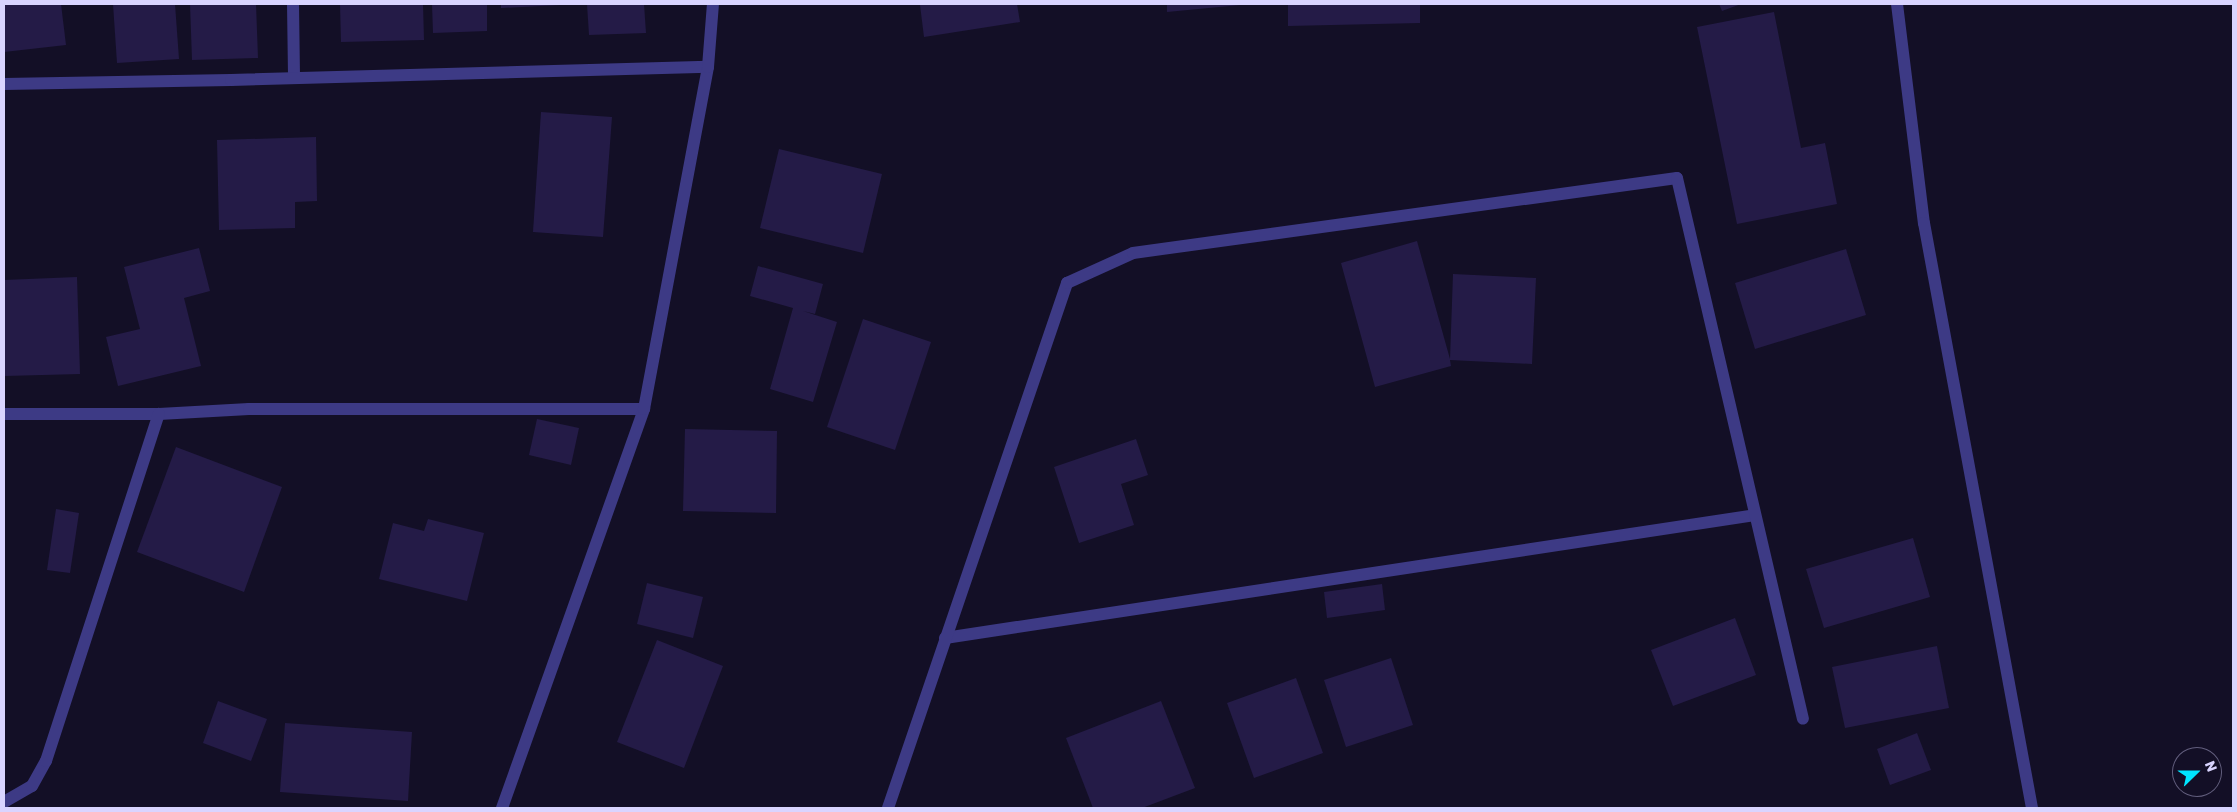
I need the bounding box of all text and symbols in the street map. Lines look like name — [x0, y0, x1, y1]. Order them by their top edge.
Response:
north arrow — [2172, 747, 2222, 797]
text: N — [2201, 759, 2220, 774]

